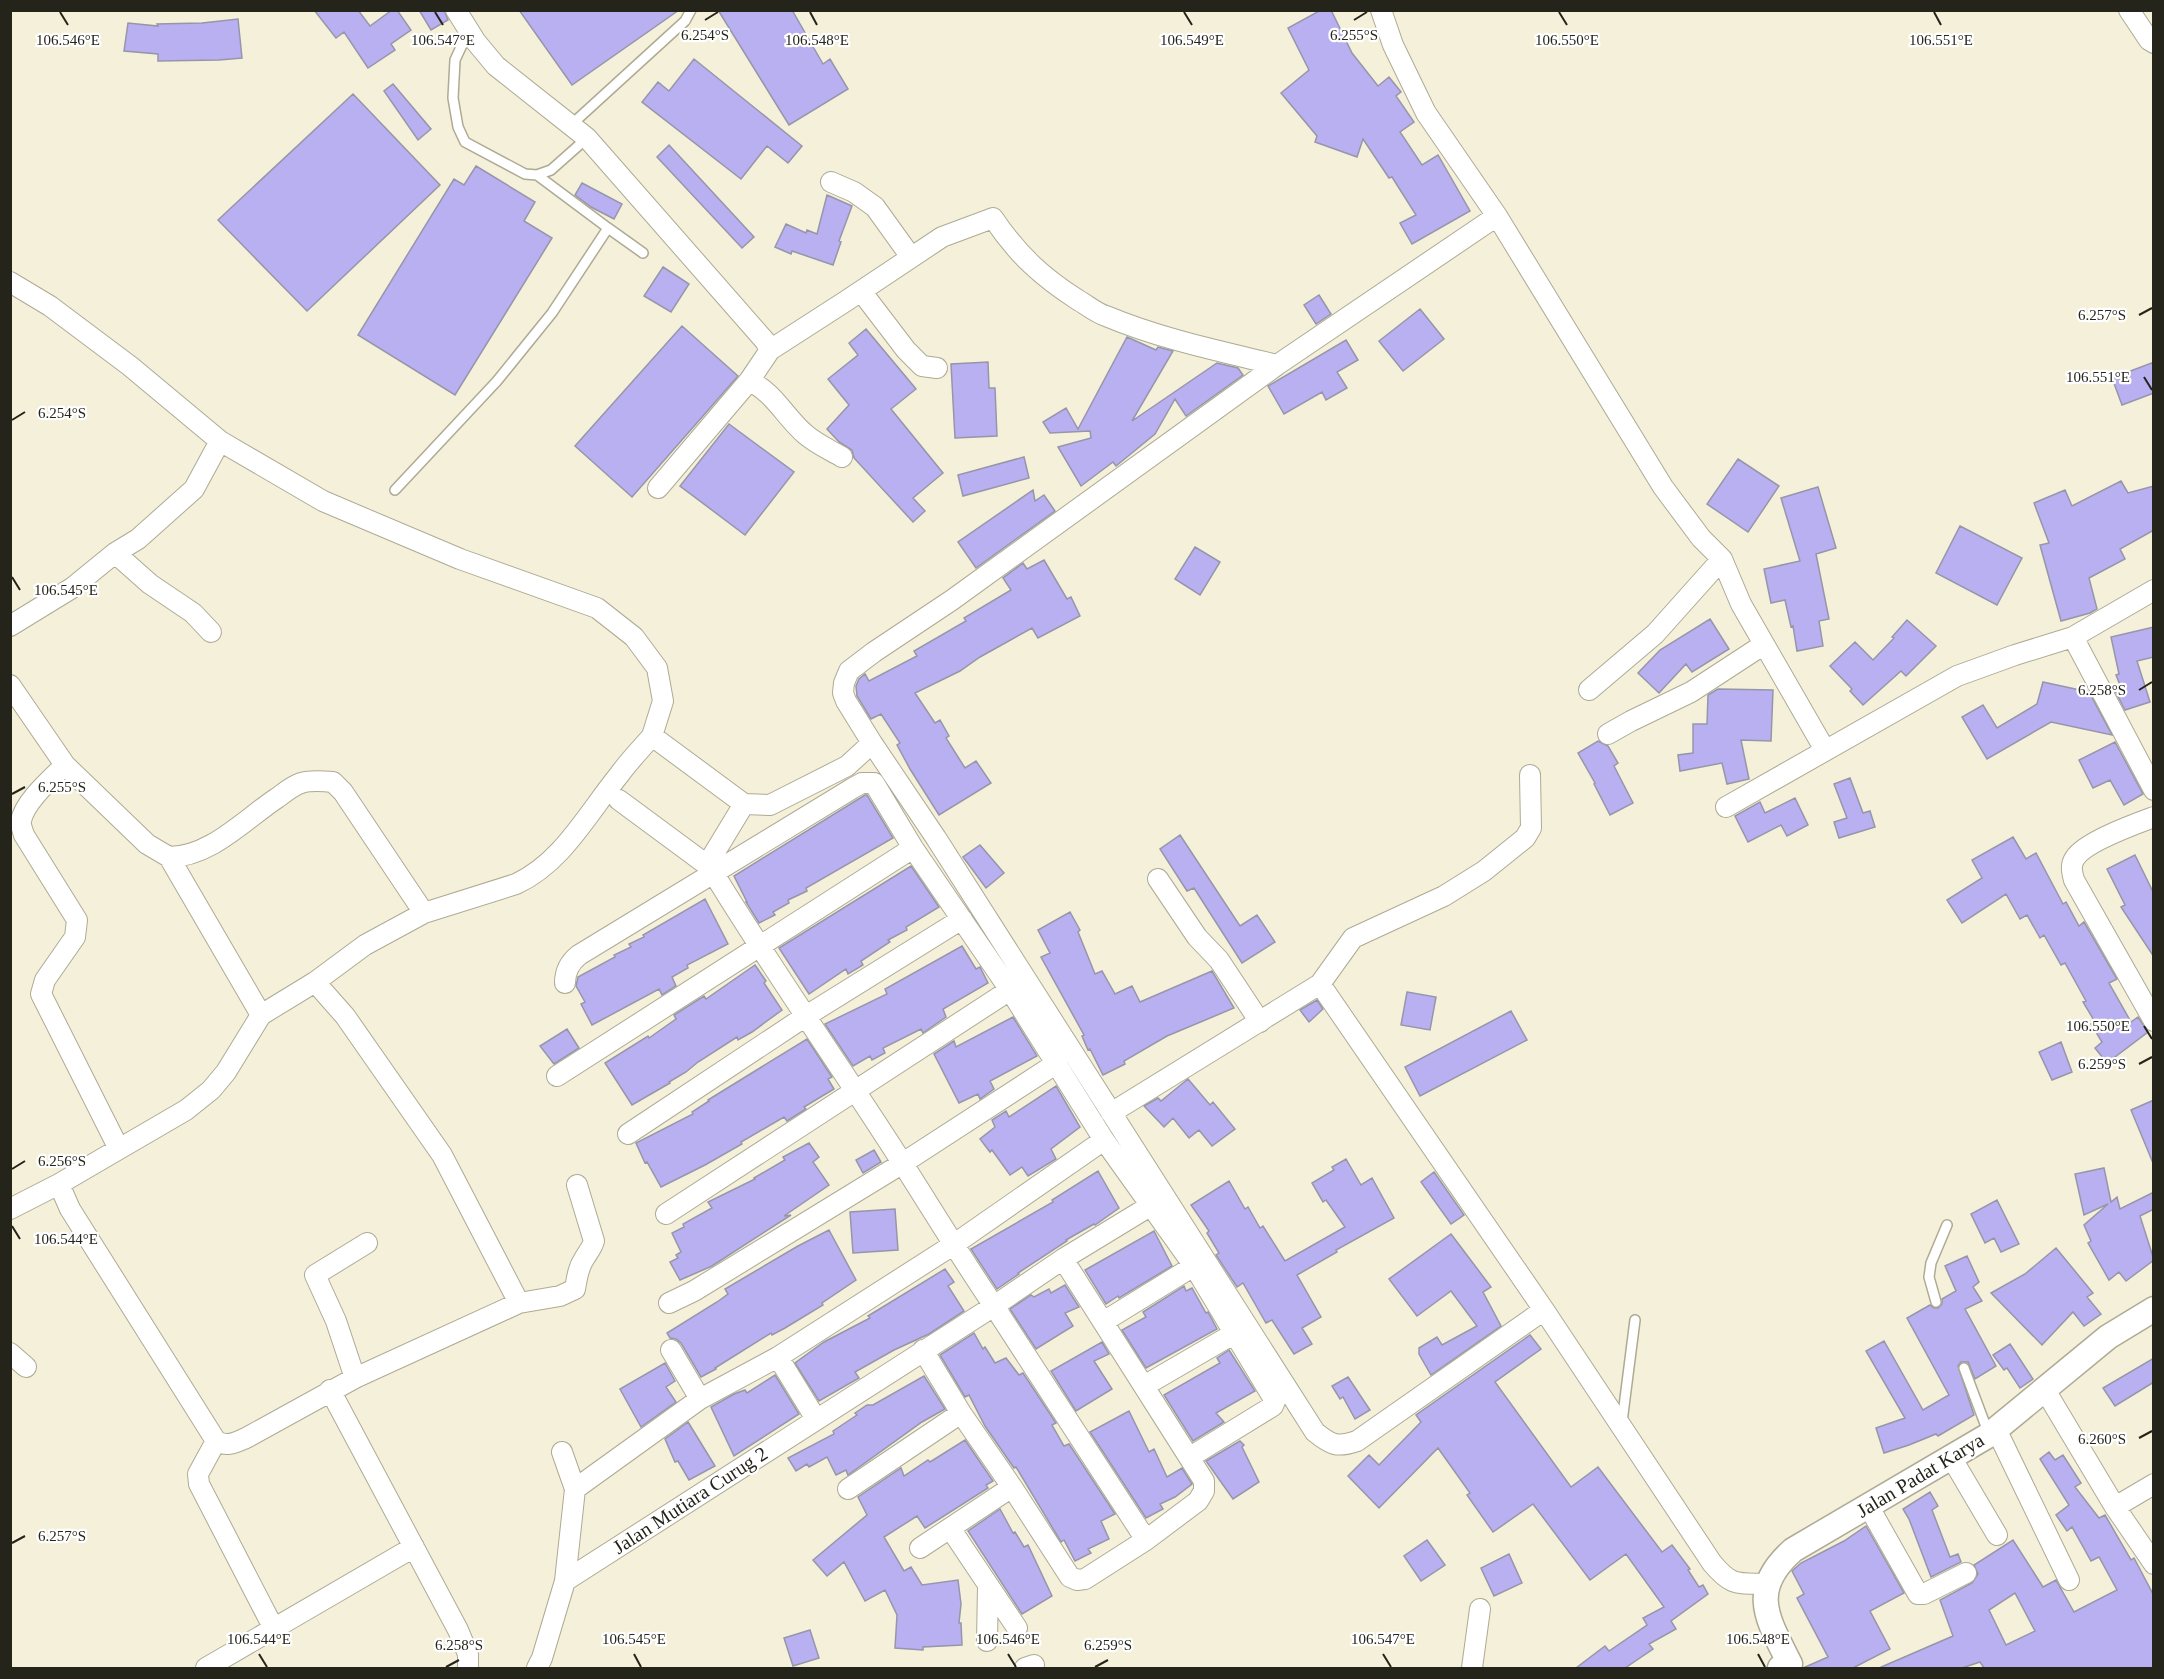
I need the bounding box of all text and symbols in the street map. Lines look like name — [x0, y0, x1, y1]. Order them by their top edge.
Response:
text: 6.254°S — [681, 27, 729, 43]
text: 6.255°S — [1330, 27, 1378, 43]
text: 106.546°E — [36, 32, 100, 48]
text: 106.547°E — [411, 32, 475, 48]
text: 106.548°E — [785, 32, 849, 48]
text: 106.549°E — [1160, 32, 1224, 48]
text: 106.550°E — [1535, 32, 1599, 48]
text: 106.551°E — [1909, 32, 1973, 48]
text: 6.257°S — [2078, 307, 2126, 323]
text: 106.551°E — [2066, 369, 2130, 385]
text: 6.254°S — [38, 405, 86, 421]
text: 106.545°E — [34, 582, 98, 598]
text: 6.258°S — [2078, 682, 2126, 698]
text: 6.255°S — [38, 779, 86, 795]
text: 106.550°E — [2066, 1018, 2130, 1034]
text: 6.259°S — [2078, 1056, 2126, 1072]
text: 6.256°S — [38, 1153, 86, 1169]
text: 106.544°E — [34, 1231, 98, 1247]
street label: Jalan Padat Karya — [1852, 1428, 1988, 1522]
text: 6.260°S — [2078, 1431, 2126, 1447]
street label: Jalan Mutiara Curug 2 — [609, 1442, 772, 1559]
text: 6.257°S — [38, 1528, 86, 1544]
text: 106.544°E — [227, 1631, 291, 1647]
text: 106.545°E — [602, 1631, 666, 1647]
text: 106.546°E — [976, 1631, 1040, 1647]
text: 106.547°E — [1351, 1631, 1415, 1647]
text: 106.548°E — [1726, 1631, 1790, 1647]
text: 6.258°S — [435, 1637, 483, 1653]
text: 6.259°S — [1084, 1637, 1132, 1653]

